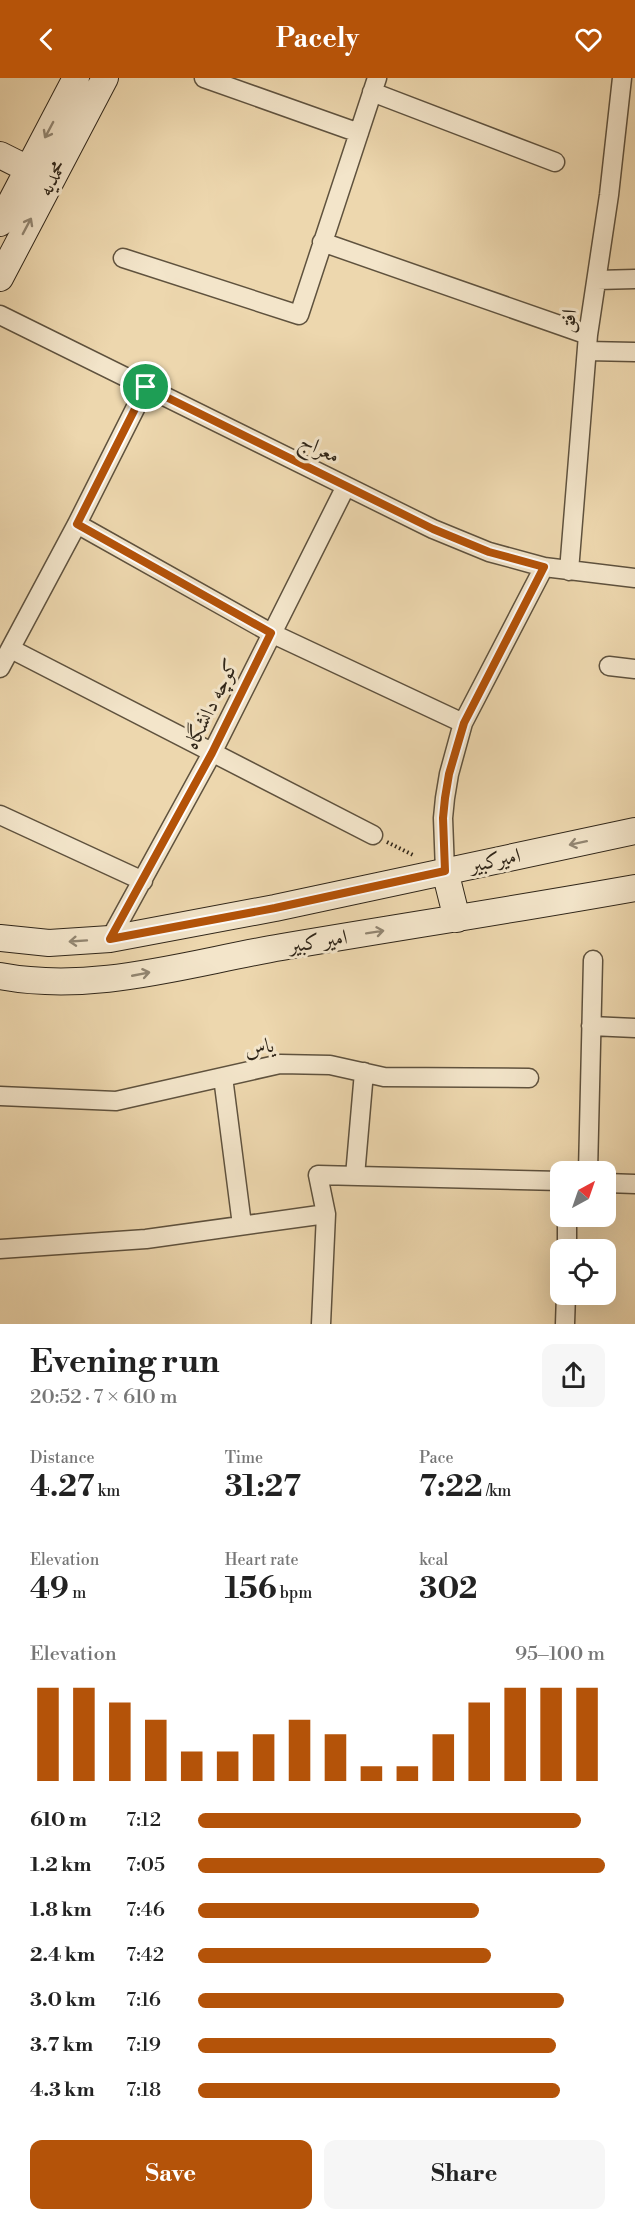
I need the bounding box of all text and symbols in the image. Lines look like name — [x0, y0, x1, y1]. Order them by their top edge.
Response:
text: Pacely — [276, 22, 359, 56]
icon: back — [30, 23, 63, 56]
icon: heart — [572, 23, 605, 56]
one-way arrow — [43, 121, 55, 138]
street label: محمدیه — [33, 156, 73, 201]
one-way arrow — [21, 218, 33, 235]
street label: افق — [554, 308, 583, 335]
pin — [120, 361, 171, 412]
icon: arrive — [129, 370, 162, 403]
street label: معراج — [293, 428, 344, 474]
street label: کوچه دانشگاه — [178, 654, 245, 754]
one-way arrow — [568, 838, 588, 849]
street label: امیرکبیر — [465, 843, 523, 879]
street label: امیر کبیر — [285, 925, 349, 960]
one-way arrow — [364, 927, 384, 938]
one-way arrow — [68, 936, 88, 947]
one-way arrow — [131, 968, 151, 979]
street label: یاس — [242, 1032, 277, 1063]
north arrow — [550, 1161, 616, 1227]
map controls — [550, 1161, 616, 1305]
button: locate — [550, 1239, 616, 1305]
text: Evening run — [30, 1342, 219, 1383]
button: share — [542, 1344, 605, 1407]
text: 20:52 · 7 × 610 m — [30, 1385, 177, 1410]
text: Distance — [30, 1448, 95, 1468]
text: Time — [225, 1448, 263, 1468]
text: Pace — [419, 1448, 454, 1468]
text: 4.27 — [30, 1468, 95, 1506]
text: 31:27 — [225, 1468, 301, 1506]
text: 7:22 — [419, 1468, 483, 1506]
text: km — [95, 1481, 120, 1501]
text: /km — [483, 1481, 511, 1501]
text: Elevation — [30, 1550, 99, 1570]
text: Heart rate — [225, 1550, 299, 1570]
text: kcal — [419, 1550, 448, 1570]
text: 49 — [30, 1570, 69, 1608]
text: 156 — [225, 1570, 277, 1608]
text: 302 — [419, 1570, 478, 1608]
text: m — [69, 1583, 86, 1603]
text: bpm — [277, 1583, 312, 1603]
text: Elevation — [30, 1642, 117, 1667]
text: 95–100 m — [515, 1642, 605, 1667]
text: 610 m — [30, 1808, 87, 1833]
text: 7:12 — [126, 1808, 161, 1833]
text: 1.2 km — [30, 1853, 92, 1878]
text: 7:05 — [126, 1853, 165, 1878]
text: 1.8 km — [30, 1898, 92, 1923]
text: 7:46 — [126, 1898, 165, 1923]
text: 2.4 km — [30, 1943, 95, 1968]
text: 7:42 — [126, 1943, 164, 1968]
text: 3.0 km — [30, 1988, 96, 2013]
text: 7:16 — [126, 1988, 161, 2013]
text: 3.7 km — [30, 2033, 93, 2058]
text: 7:19 — [126, 2033, 161, 2058]
text: 4.3 km — [30, 2078, 95, 2103]
text: 7:18 — [126, 2078, 161, 2103]
button: Save — [30, 2140, 312, 2209]
button: Share — [324, 2140, 605, 2209]

